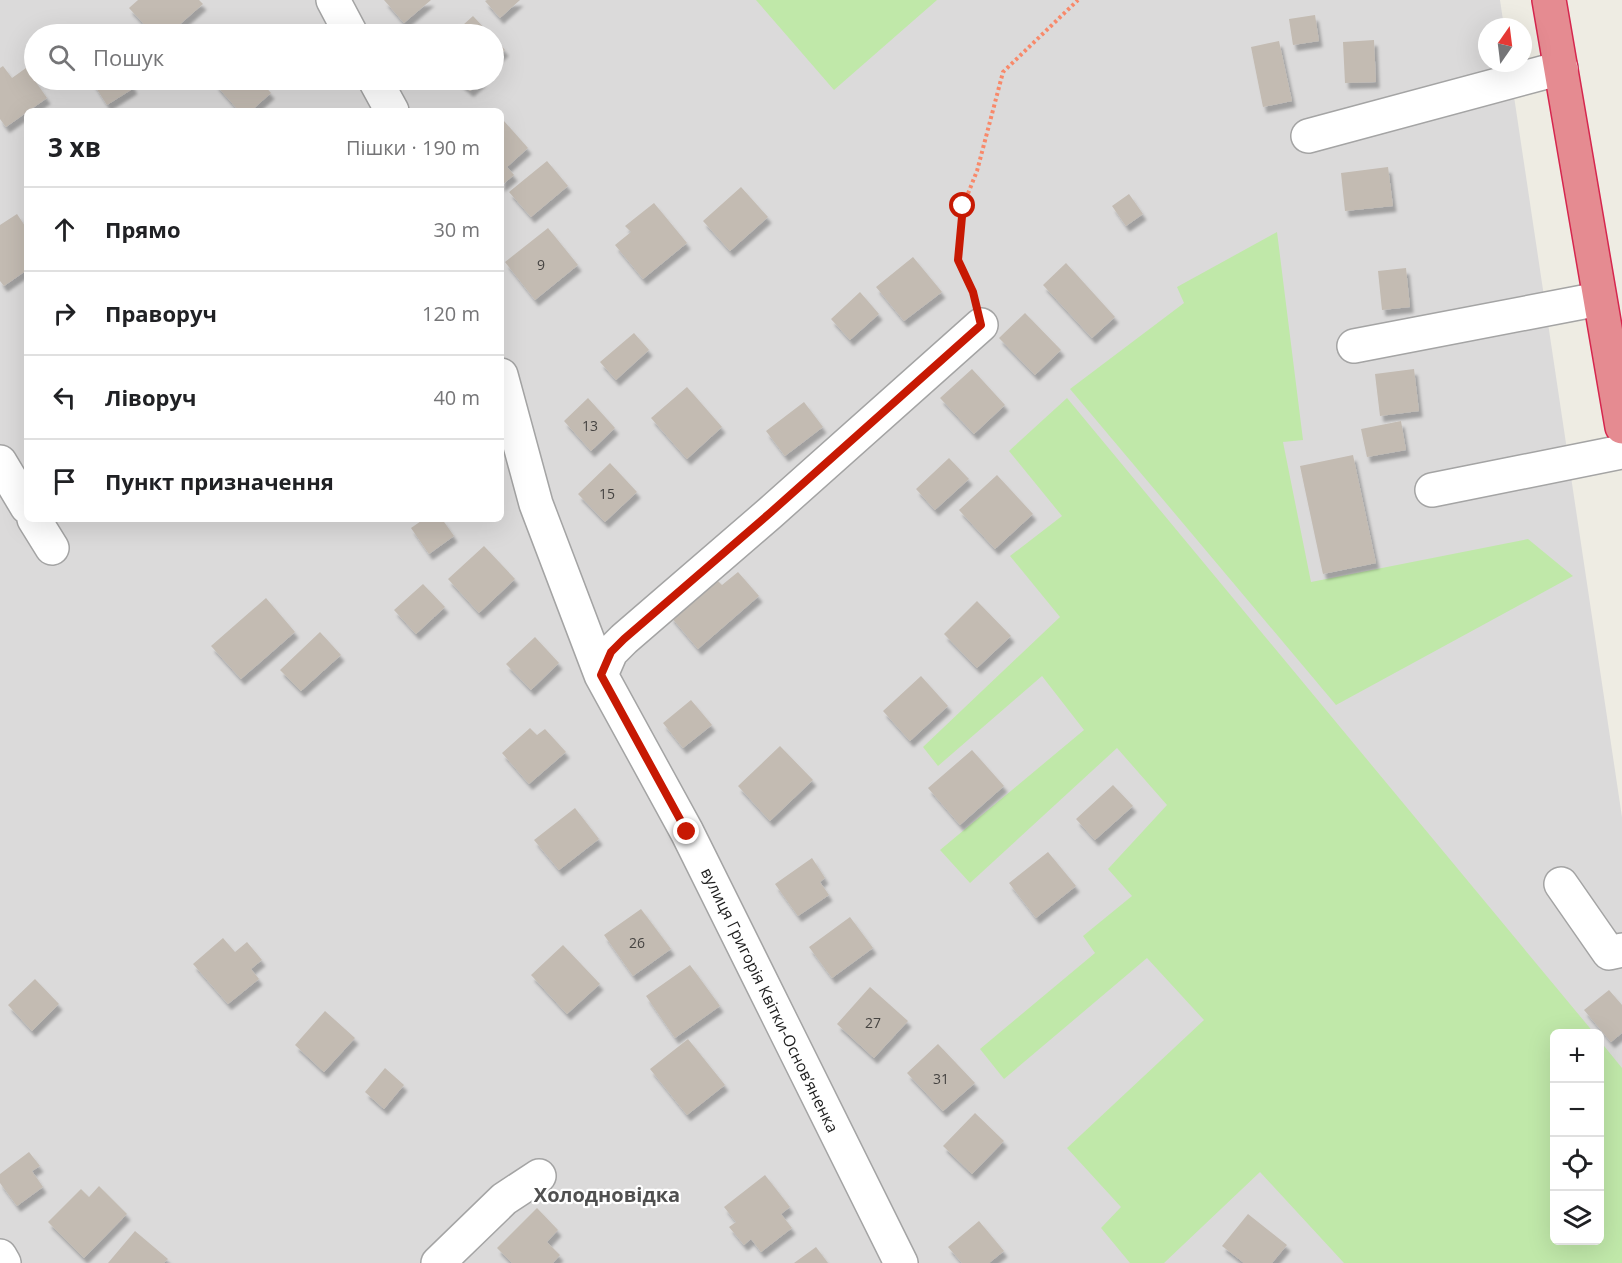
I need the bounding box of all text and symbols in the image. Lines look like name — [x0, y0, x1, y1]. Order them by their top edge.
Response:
north arrow — [1478, 18, 1532, 72]
search box — [24, 24, 504, 90]
icon: search — [45, 41, 78, 74]
text: Пошук — [93, 42, 164, 72]
text: 3 хв — [48, 129, 101, 165]
text: Пішки · 190 m — [346, 134, 480, 161]
route start — [949, 192, 975, 218]
icon: ahead — [48, 213, 81, 246]
text: Прямо — [105, 214, 181, 244]
text: 30 m — [433, 216, 480, 243]
house number: 9 — [537, 255, 545, 274]
icon: right — [48, 297, 81, 330]
text: Праворуч — [105, 298, 217, 328]
text: 120 m — [422, 300, 480, 327]
icon: left — [48, 381, 81, 414]
text: Ліворуч — [105, 382, 196, 412]
text: 40 m — [433, 384, 480, 411]
house number: 13 — [582, 416, 598, 435]
icon: arrive — [48, 465, 81, 498]
text: Пункт призначення — [105, 466, 334, 496]
house number: 15 — [599, 484, 615, 503]
route end — [673, 818, 699, 844]
street label: вулиця Григорія Квітки-Основʼяненка — [696, 864, 844, 1136]
house number: 26 — [629, 933, 645, 952]
house number: 27 — [865, 1013, 881, 1032]
map controls — [1550, 1029, 1604, 1245]
button: + — [1550, 1029, 1604, 1083]
house number: 31 — [933, 1069, 949, 1088]
button: − — [1550, 1083, 1604, 1137]
button: locate — [1550, 1137, 1604, 1191]
district label: Холодновідка — [534, 1181, 680, 1208]
button: layers — [1550, 1191, 1604, 1245]

